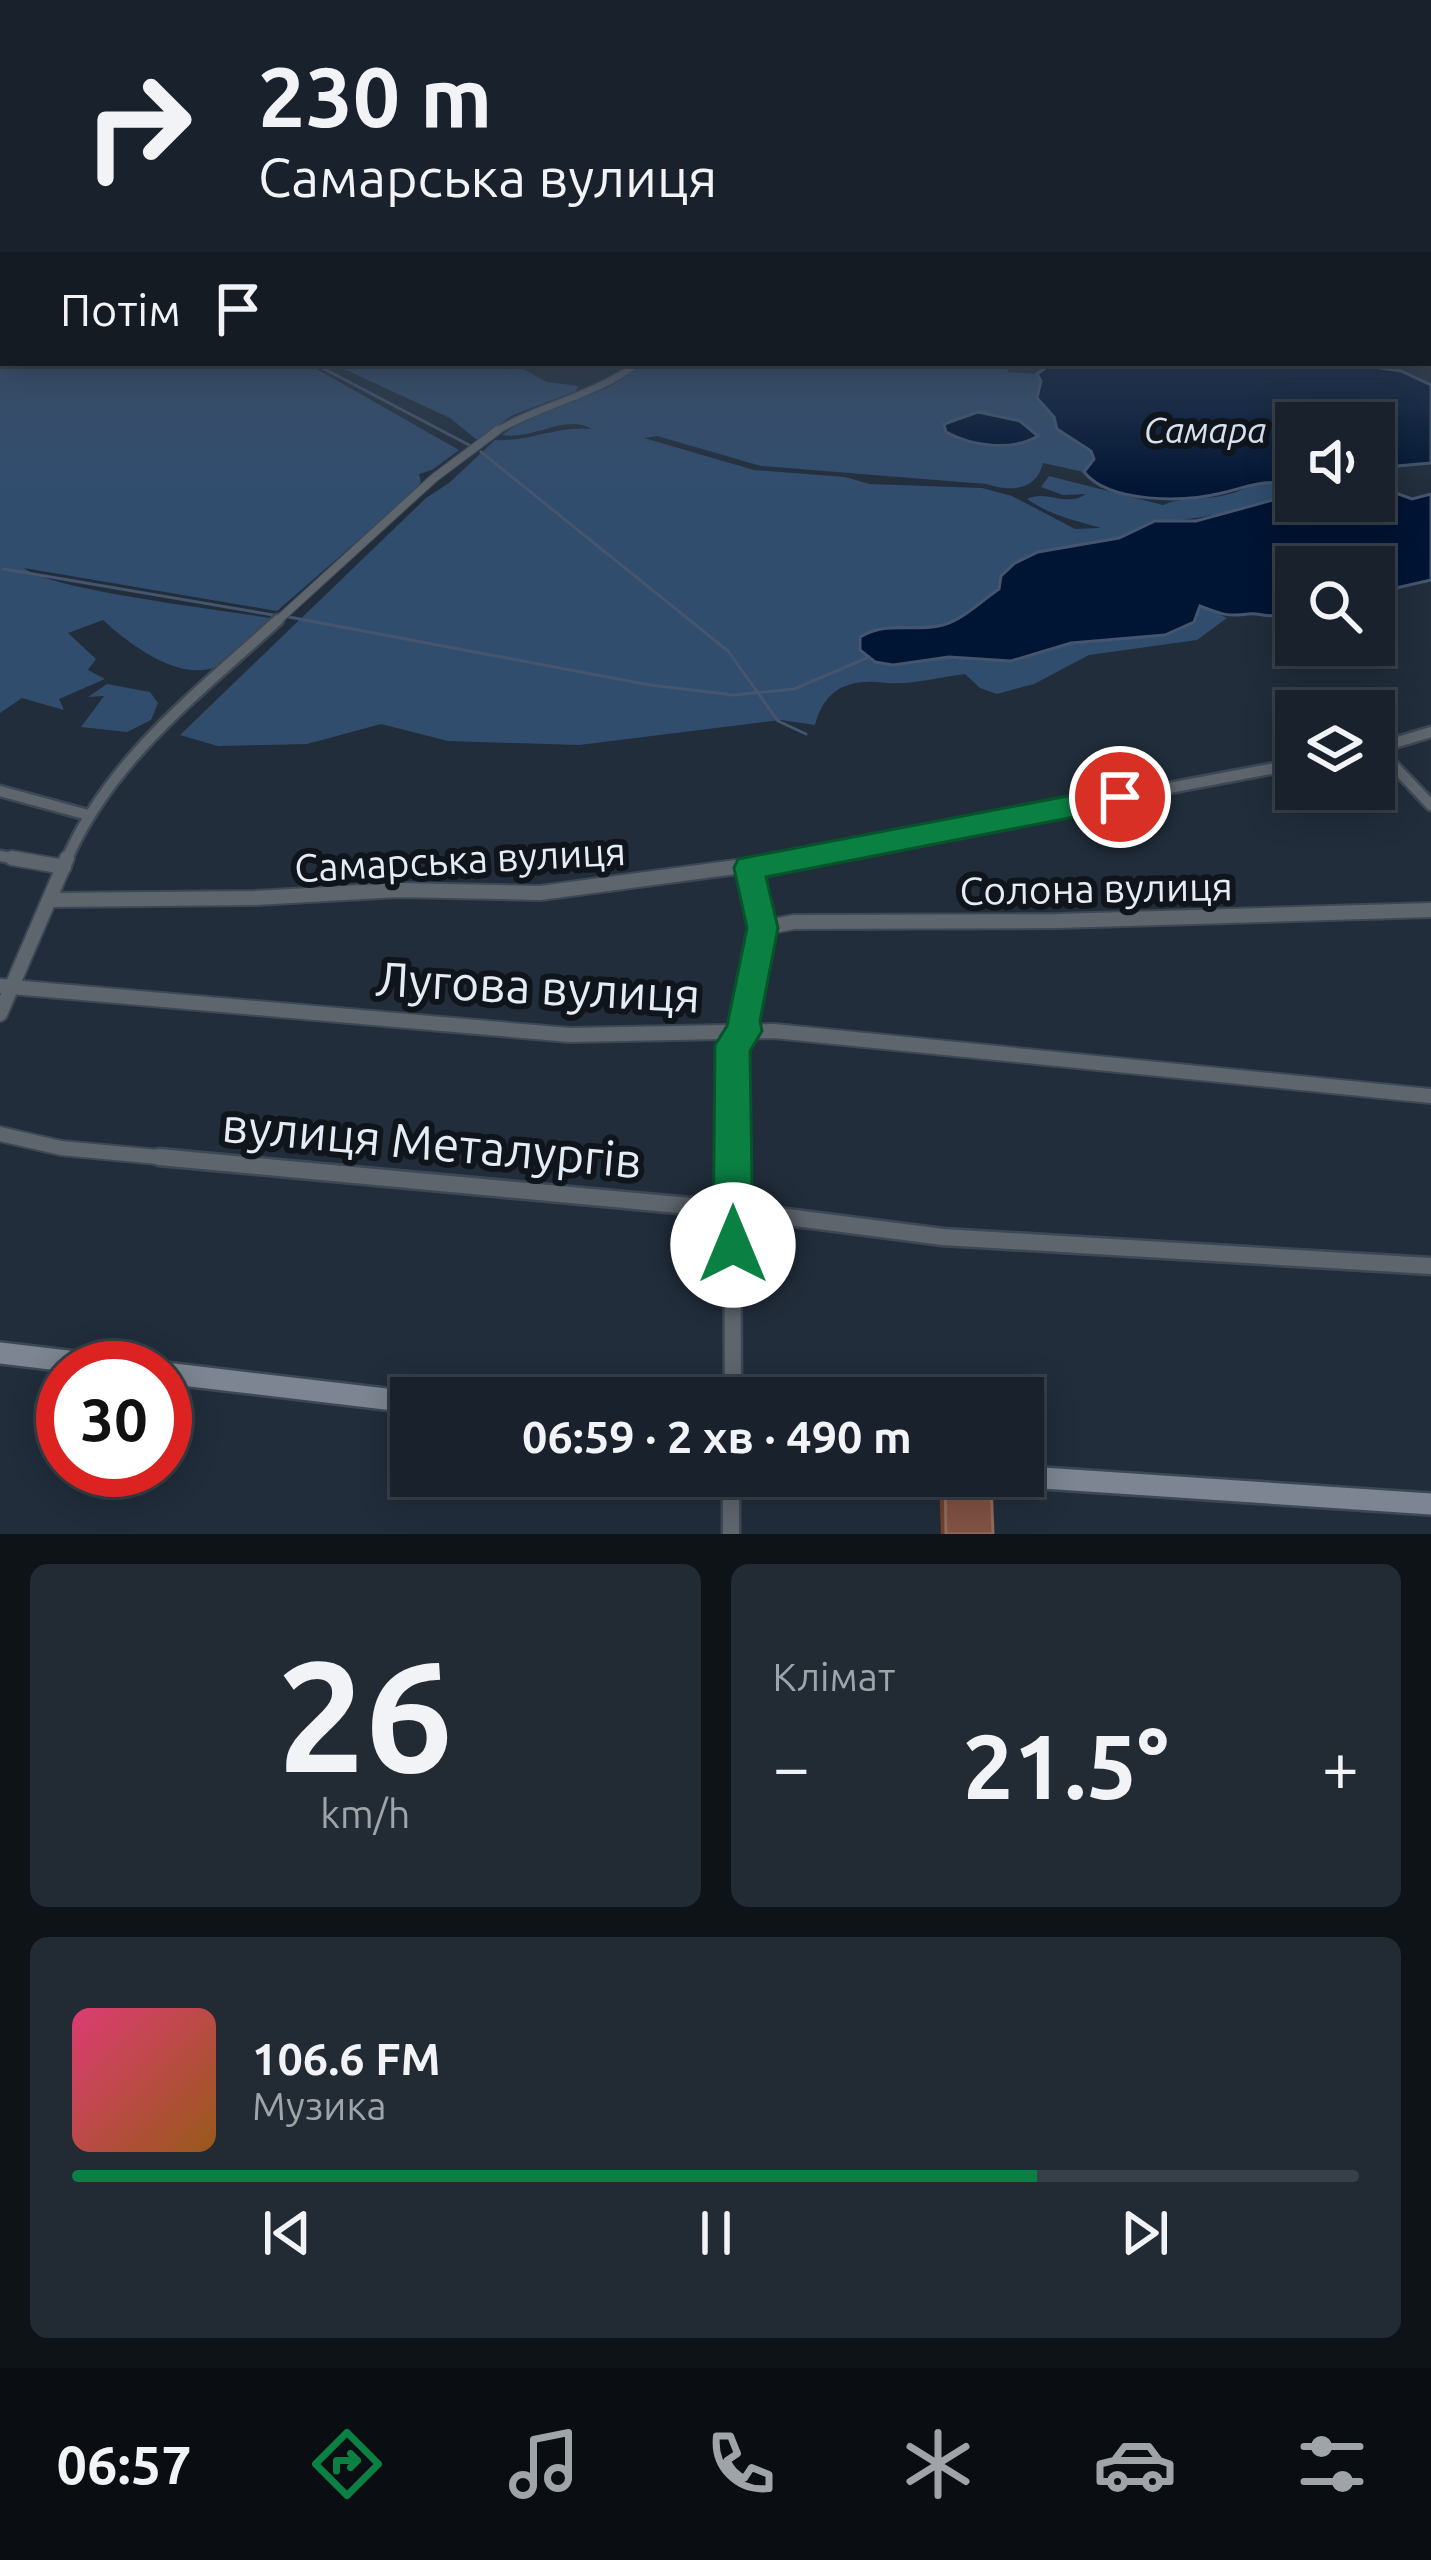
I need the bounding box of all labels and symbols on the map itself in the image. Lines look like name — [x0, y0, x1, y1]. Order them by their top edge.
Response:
water label: Самара — [1143, 409, 1267, 450]
pin — [1069, 746, 1171, 848]
street label: Самарська вулиця — [293, 829, 627, 889]
street label: Солона вулиця — [959, 864, 1233, 912]
street label: Лугова вулиця — [374, 951, 702, 1021]
street label: вулиця Металургів — [220, 1097, 644, 1187]
position arrow — [670, 1182, 796, 1308]
speed limit sign: 30 — [36, 1341, 192, 1497]

